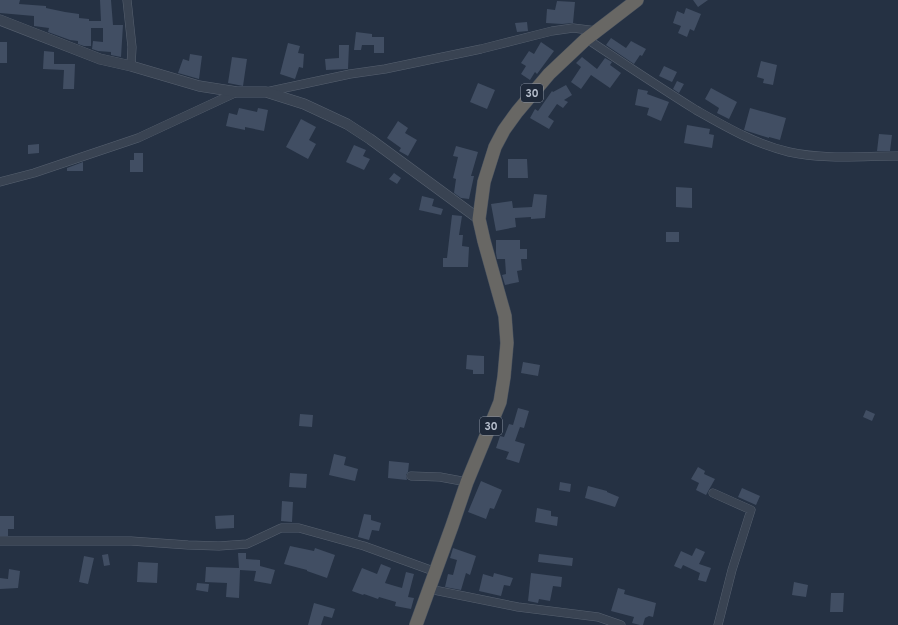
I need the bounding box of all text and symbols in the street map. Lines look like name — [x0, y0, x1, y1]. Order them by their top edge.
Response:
road number: 30 — [521, 84, 543, 102]
road number: 30 — [480, 417, 502, 435]

